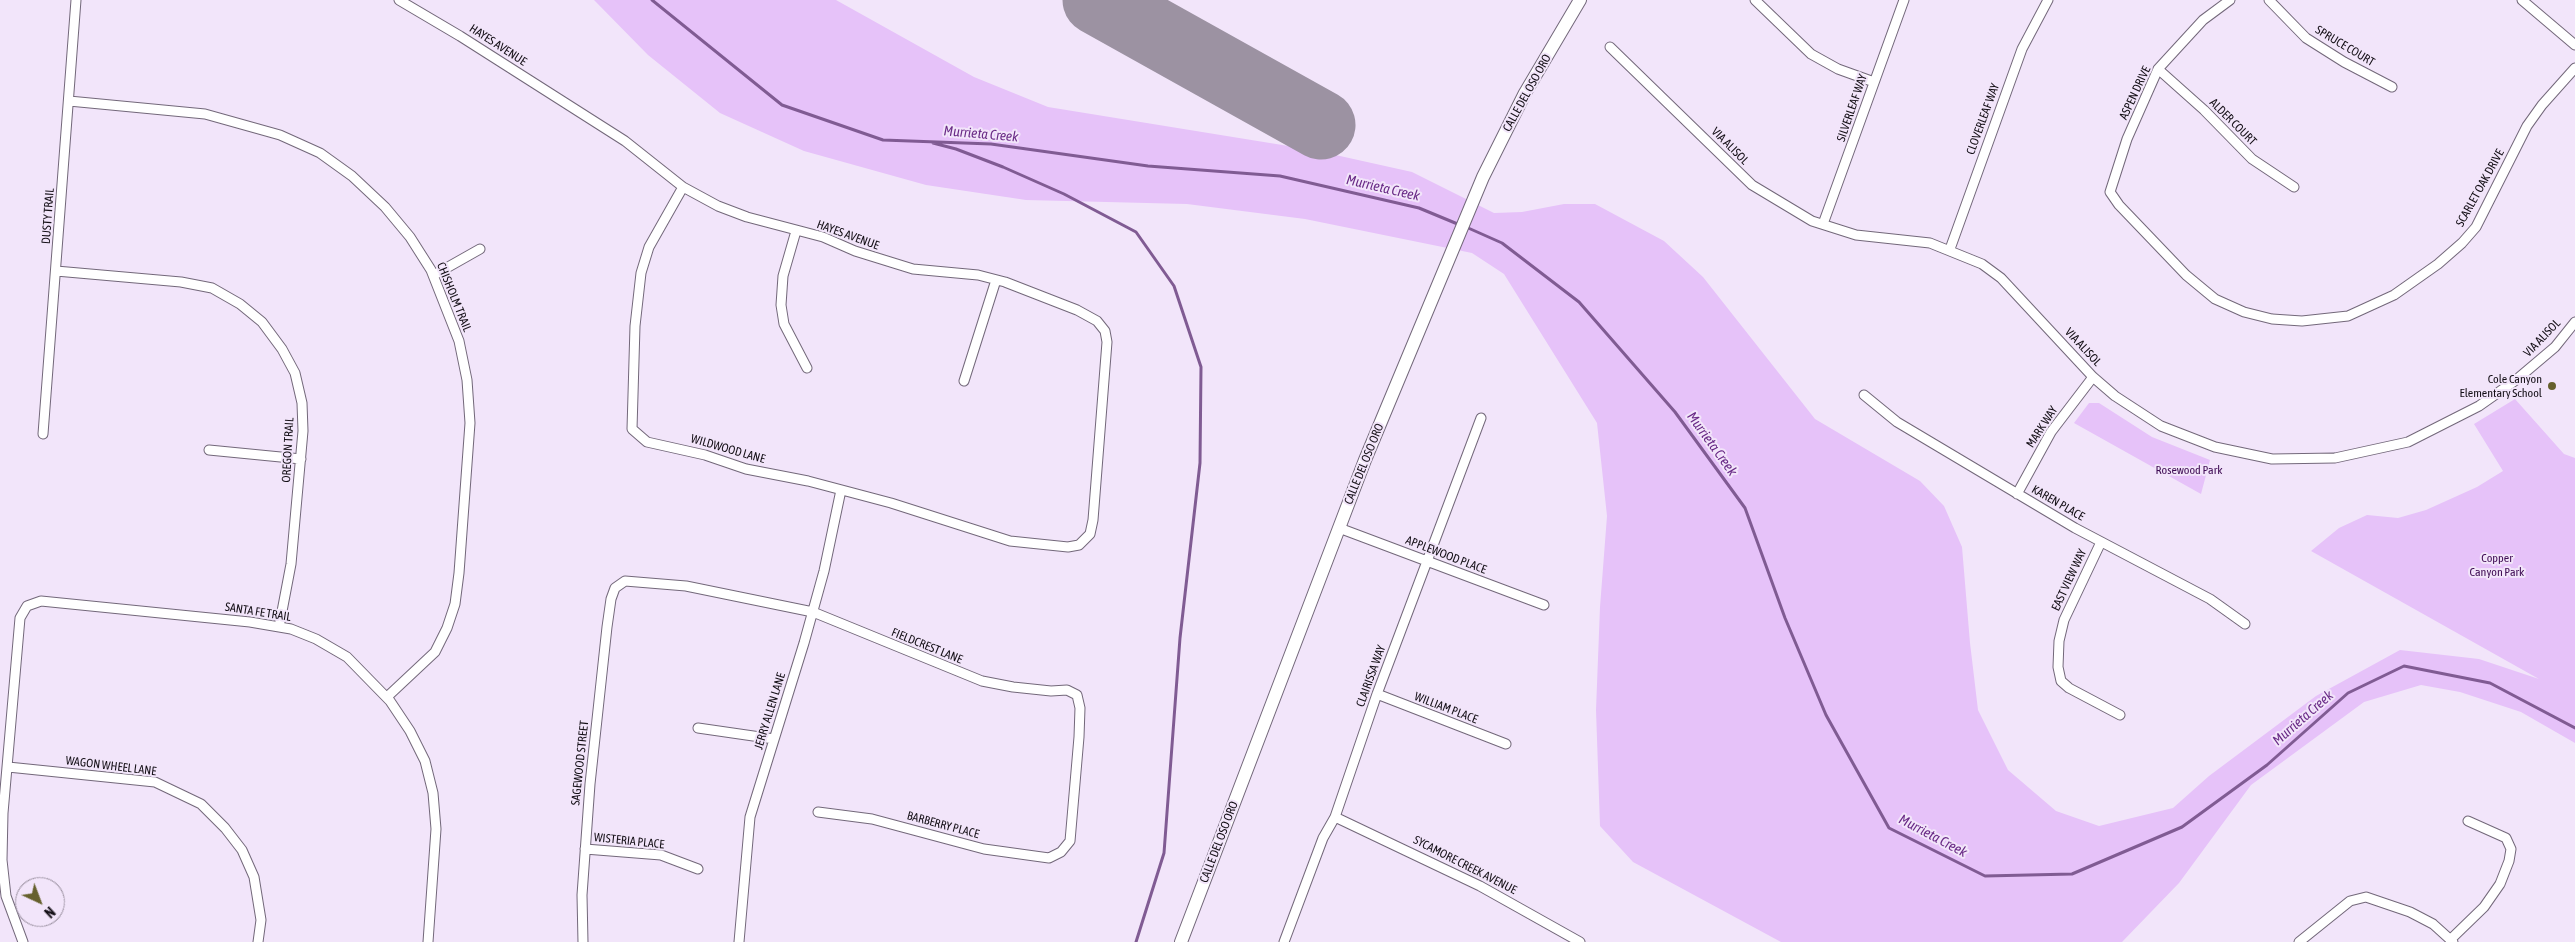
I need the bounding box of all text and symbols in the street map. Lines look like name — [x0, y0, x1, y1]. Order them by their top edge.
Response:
street label: HAYES AVENUE — [467, 21, 529, 69]
street label: SPRUCE COURT — [2313, 23, 2377, 69]
street label: CALLE DEL OSO ORO — [1500, 52, 1554, 134]
street label: ASPEN DRIVE — [2116, 64, 2154, 122]
street label: SILVERLEAF WAY — [1834, 72, 1870, 144]
street label: CLOVERLEAF WAY — [1963, 81, 2003, 157]
street label: ALDER COURT — [2207, 96, 2259, 148]
water label: Murrieta Creek — [943, 122, 1019, 146]
street label: VIA ALISOL — [1708, 124, 1752, 168]
street label: SCARLET OAK DRIVE — [2453, 147, 2507, 229]
water label: Murrieta Creek — [1345, 171, 1421, 205]
street label: DUSTY TRAIL — [39, 188, 57, 244]
street label: HAYES AVENUE — [815, 217, 881, 253]
street label: CHISHOLM TRAIL — [434, 260, 474, 334]
street label: VIA ALISOL — [2521, 316, 2563, 360]
street label: VIA ALISOL — [2062, 325, 2104, 369]
place label: Cole Canyon Elementary School — [2460, 372, 2542, 400]
marker: Cole Canyon Elementary School — [2546, 380, 2558, 392]
street label: MARK WAY — [2023, 404, 2061, 450]
water label: Murrieta Creek — [1683, 409, 1741, 479]
street label: OREGON TRAIL — [279, 417, 297, 483]
street label: CALLE DEL OSO ORO — [1341, 421, 1387, 507]
street label: WILDWOOD LANE — [689, 432, 767, 466]
park label: Rosewood Park — [2156, 463, 2222, 477]
street label: KAREN PLACE — [2029, 482, 2087, 524]
street label: APPLEWOOD PLACE — [1404, 533, 1488, 577]
street label: EAST VIEW WAY — [2048, 547, 2090, 613]
park label: Copper Canyon Park — [2470, 551, 2524, 579]
street label: SANTA FE TRAIL — [224, 600, 292, 624]
street label: FIELDCREST LANE — [889, 625, 965, 667]
street label: CLAIRISSA WAY — [1353, 643, 1389, 709]
street label: JERRY ALLEN LANE — [751, 671, 789, 751]
water label: Murrieta Creek — [2269, 687, 2337, 749]
street label: WILLIAM PLACE — [1412, 689, 1480, 727]
street label: SAGEWOOD STREET — [568, 720, 592, 806]
street label: WAGON WHEEL LANE — [65, 753, 157, 779]
street label: CALLE DEL OSO ORO — [1197, 799, 1241, 885]
street label: BARBERRY PLACE — [905, 808, 981, 842]
water label: Murrieta Creek — [1896, 811, 1970, 861]
street label: WISTERIA PLACE — [593, 830, 665, 852]
street label: SYCAMORE CREEK AVENUE — [1411, 833, 1519, 897]
north arrow — [15, 877, 65, 927]
text: N — [41, 904, 58, 921]

